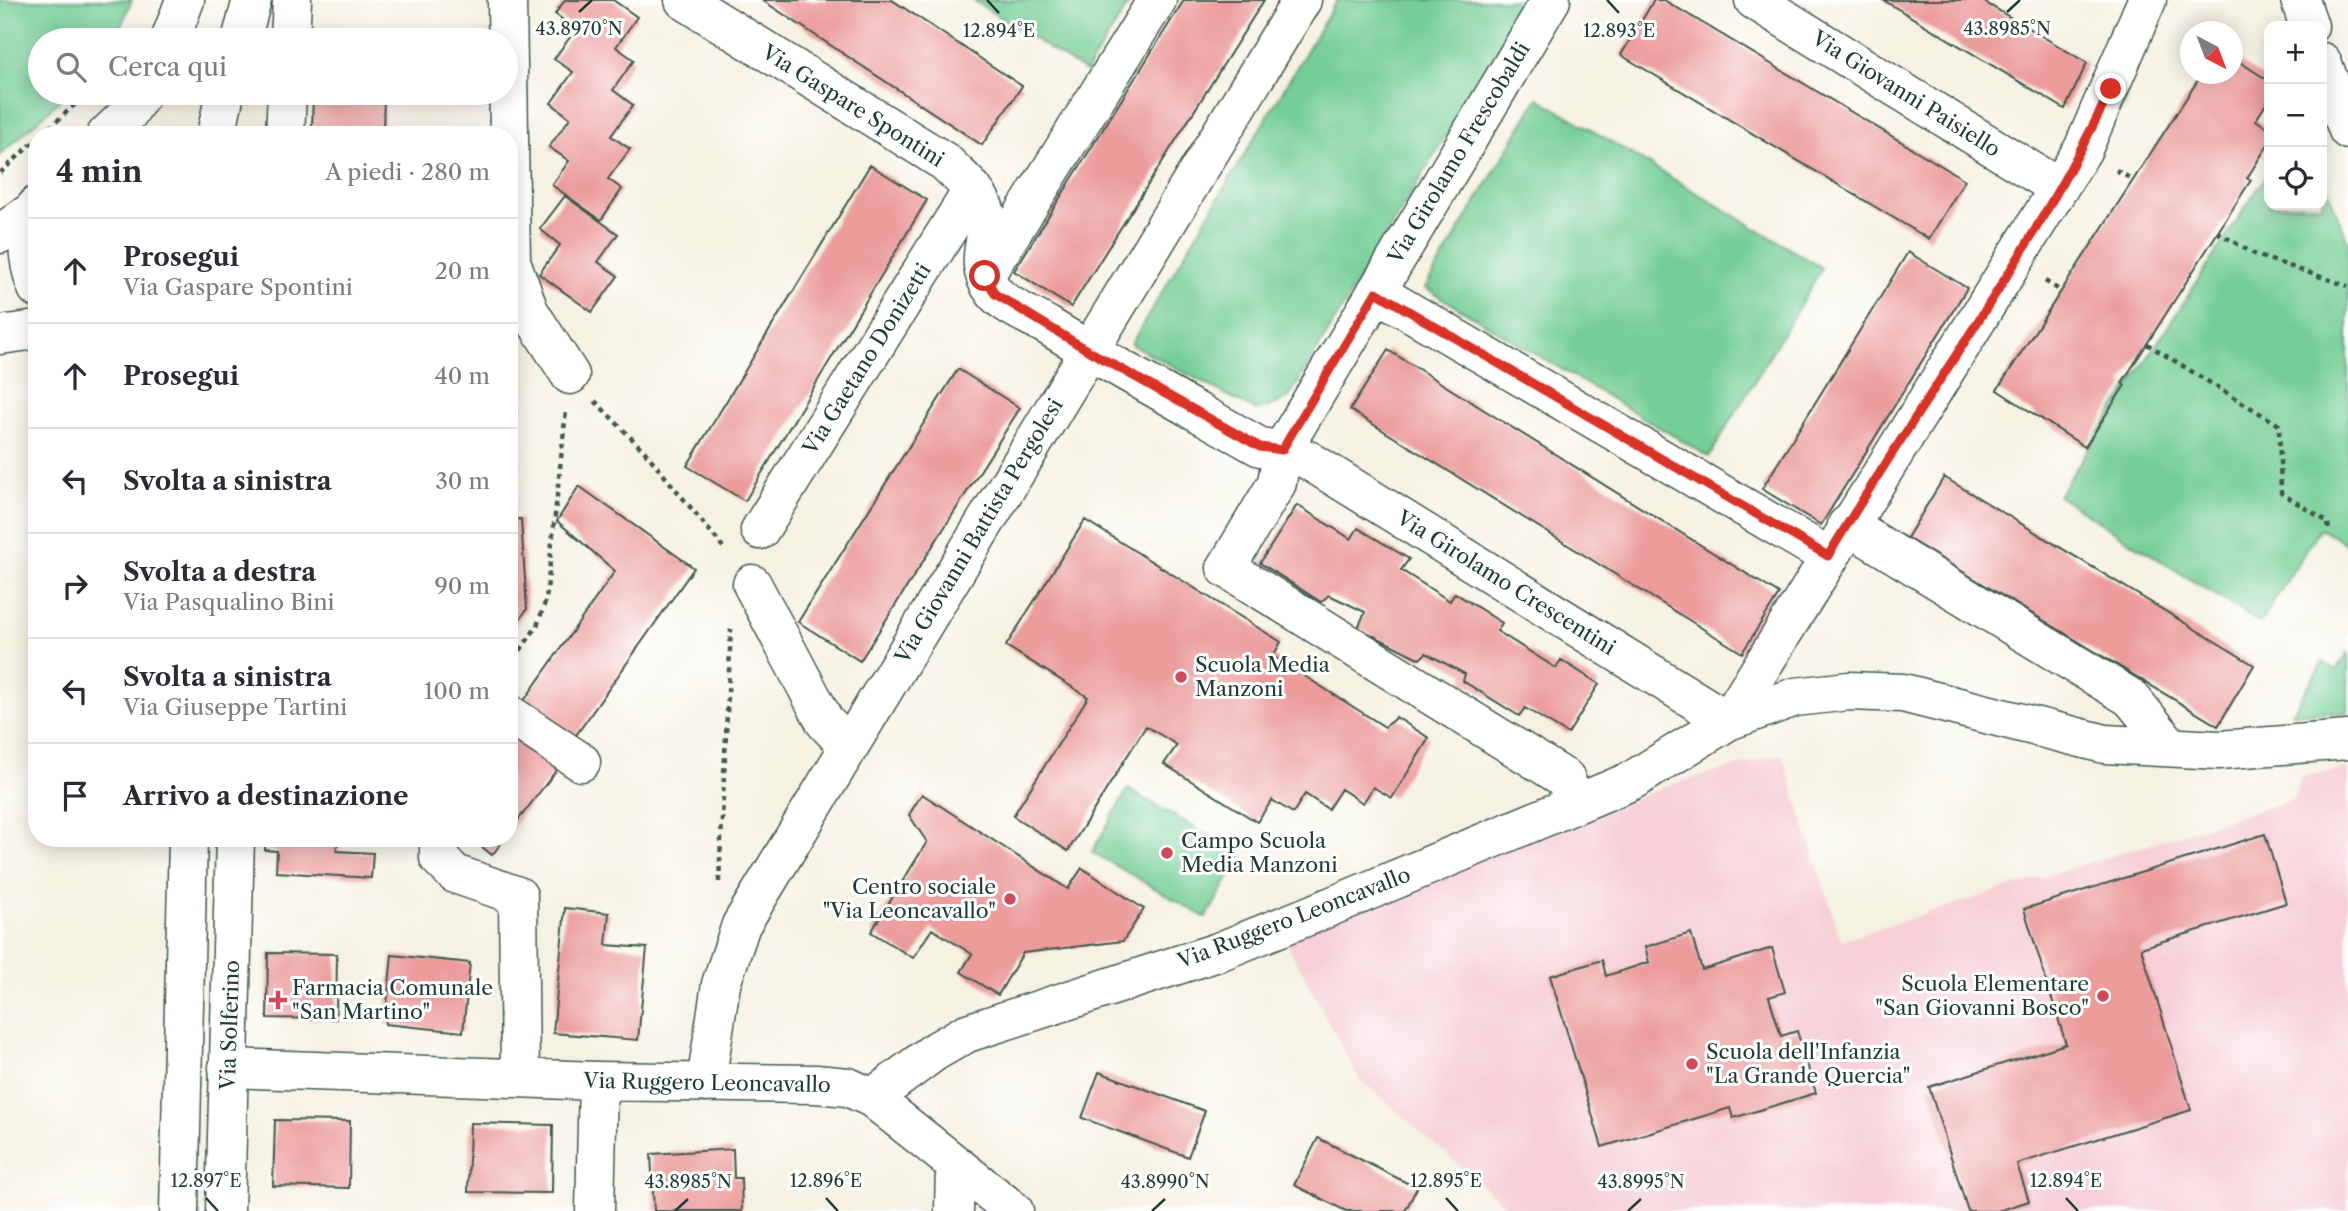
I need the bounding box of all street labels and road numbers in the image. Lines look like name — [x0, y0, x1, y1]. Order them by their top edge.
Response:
street label: Via Giovanni Paisiello — [1807, 25, 2005, 162]
street label: Via Girolamo Frescobaldi — [1382, 37, 1535, 269]
street label: Via Gaspare Spontini — [757, 39, 949, 172]
street label: Via Gaetano Donizetti — [797, 258, 936, 460]
street label: Via Giovanni Battista Pergolesi — [889, 394, 1068, 669]
street label: Via Girolamo Crescentini — [1392, 504, 1620, 660]
street label: Via Ruggero Leoncavallo — [1173, 862, 1414, 974]
street label: Via Solferino — [215, 960, 244, 1091]
street label: Via Ruggero Leoncavallo — [582, 1068, 831, 1097]

